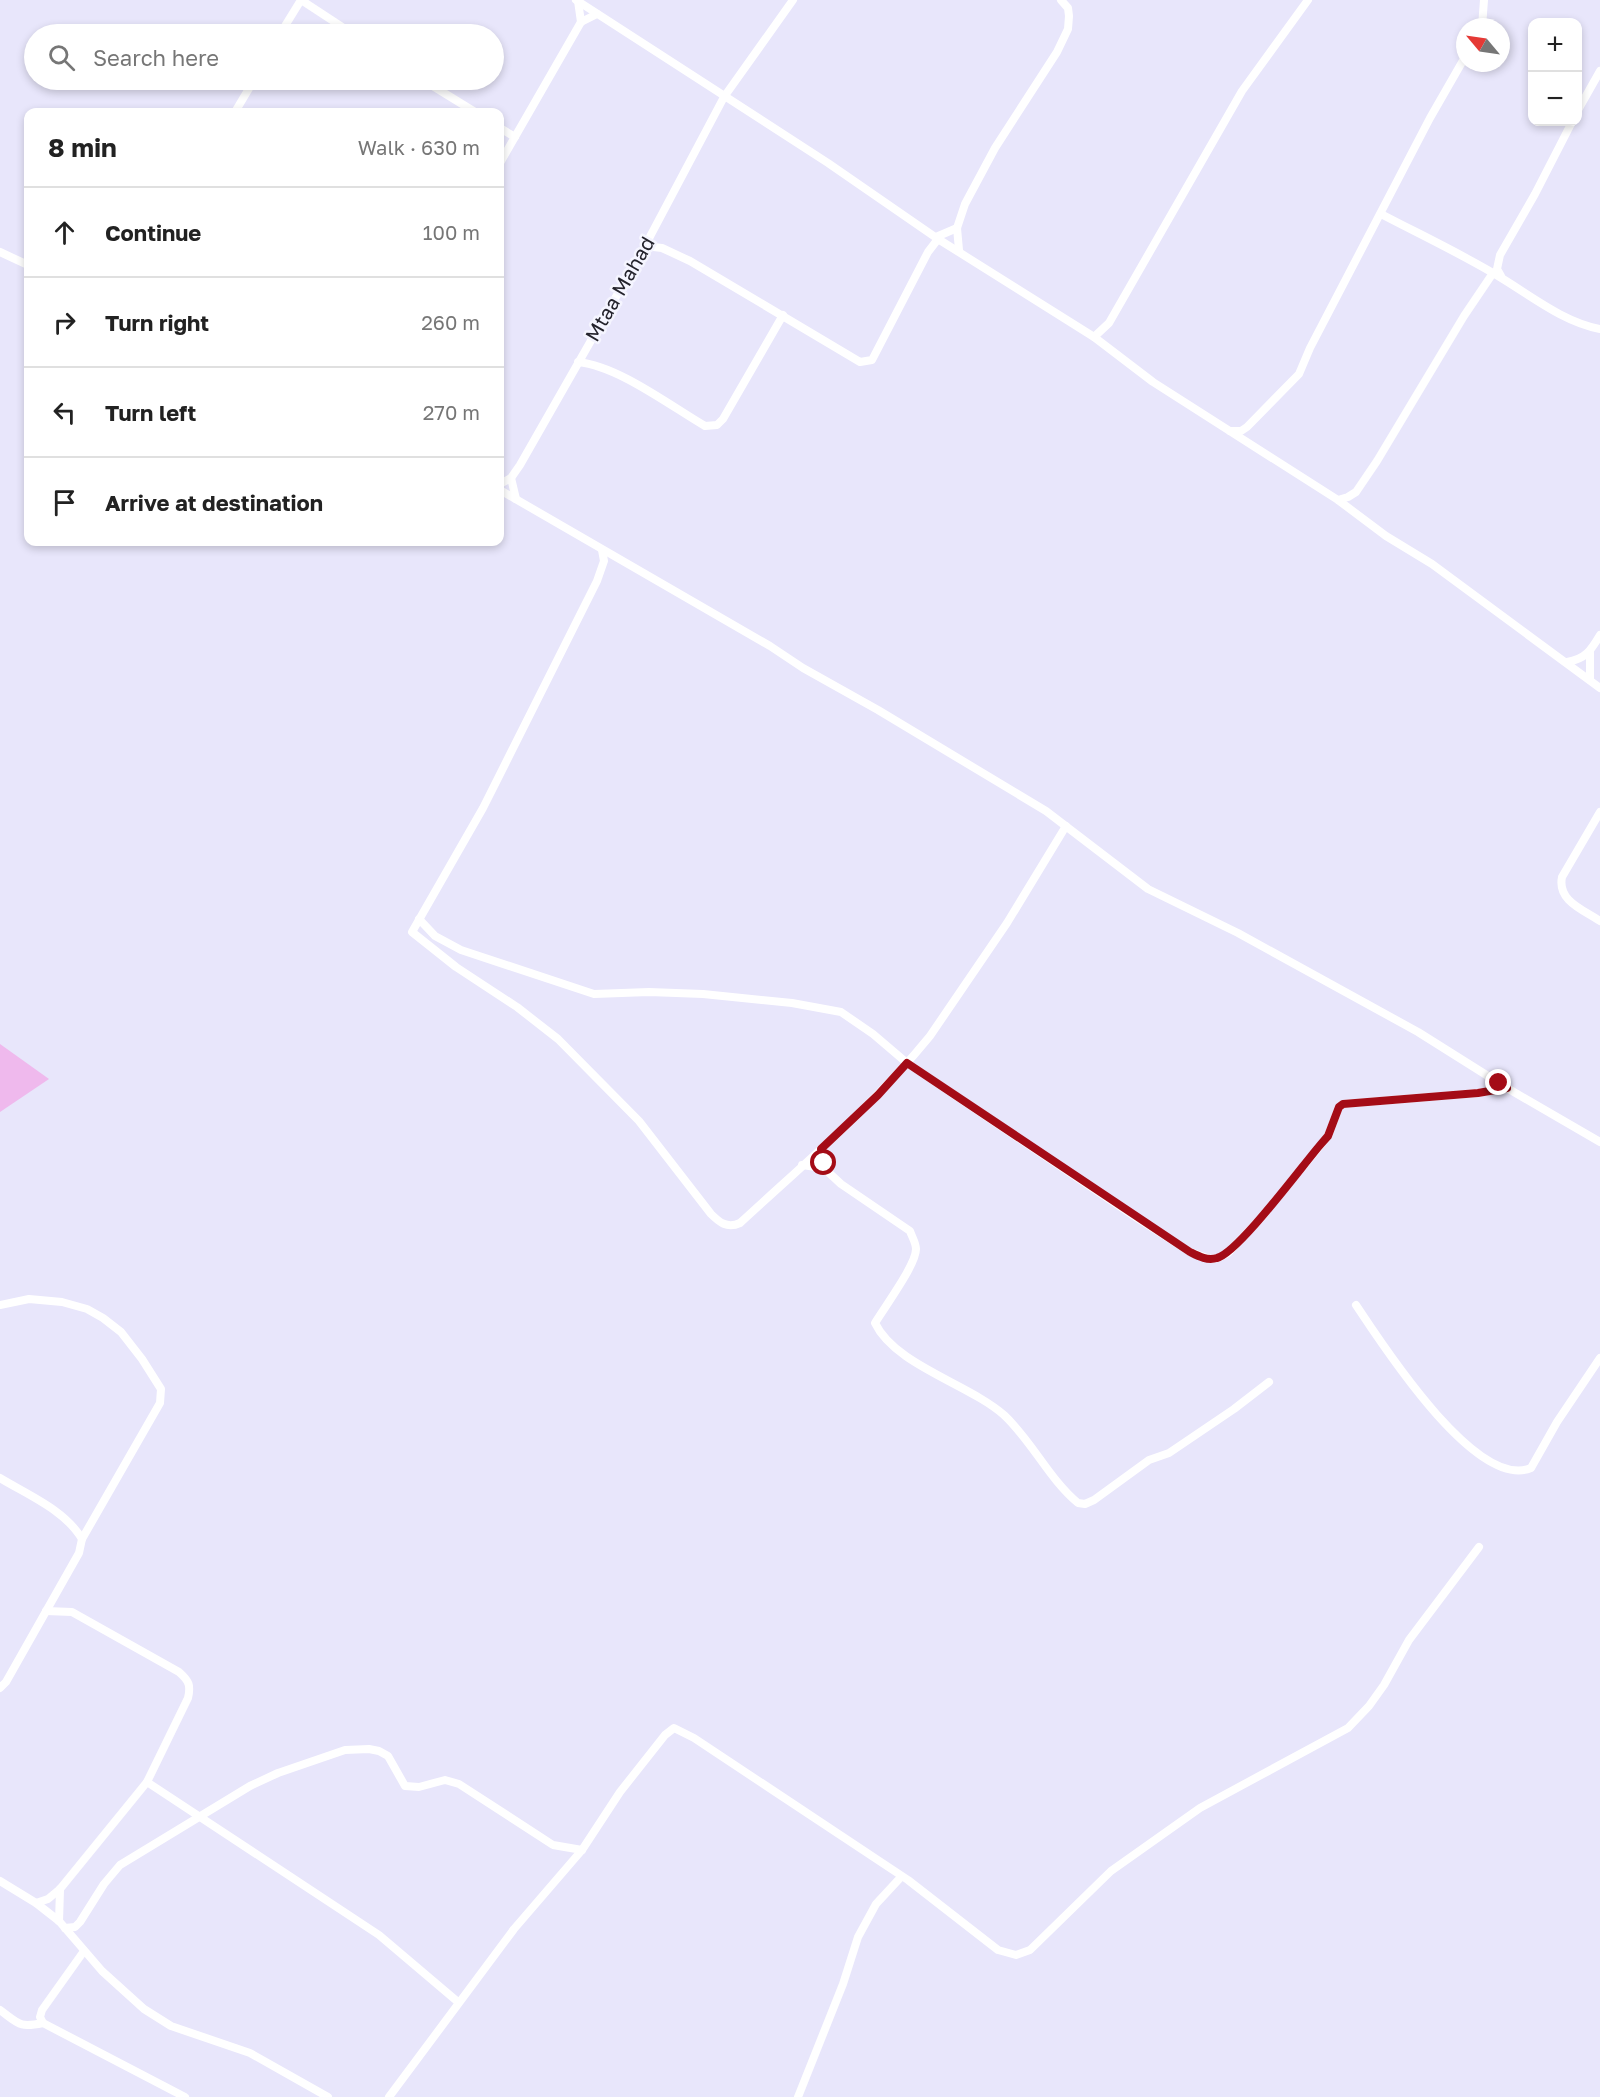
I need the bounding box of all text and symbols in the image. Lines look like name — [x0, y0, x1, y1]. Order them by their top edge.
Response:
north arrow — [1456, 18, 1510, 72]
map controls — [1528, 18, 1582, 126]
button: + — [1528, 18, 1582, 72]
search box — [24, 24, 504, 90]
icon: search — [45, 41, 78, 74]
text: Search here — [93, 44, 219, 71]
button: − — [1528, 72, 1582, 126]
text: 8 min — [48, 132, 117, 163]
text: Walk · 630 m — [358, 135, 480, 159]
icon: ahead — [48, 216, 81, 249]
text: Continue — [105, 219, 201, 246]
text: 100 m — [423, 220, 480, 244]
street label: Mtaa Mahad — [579, 232, 659, 345]
icon: right — [48, 306, 81, 339]
text: Turn right — [105, 309, 209, 336]
text: 260 m — [421, 310, 480, 334]
icon: left — [48, 396, 81, 429]
text: Turn left — [105, 399, 196, 426]
text: 270 m — [423, 400, 480, 424]
icon: arrive — [48, 486, 81, 519]
text: Arrive at destination — [105, 489, 323, 516]
route end — [1485, 1069, 1511, 1095]
route start — [810, 1149, 836, 1175]

